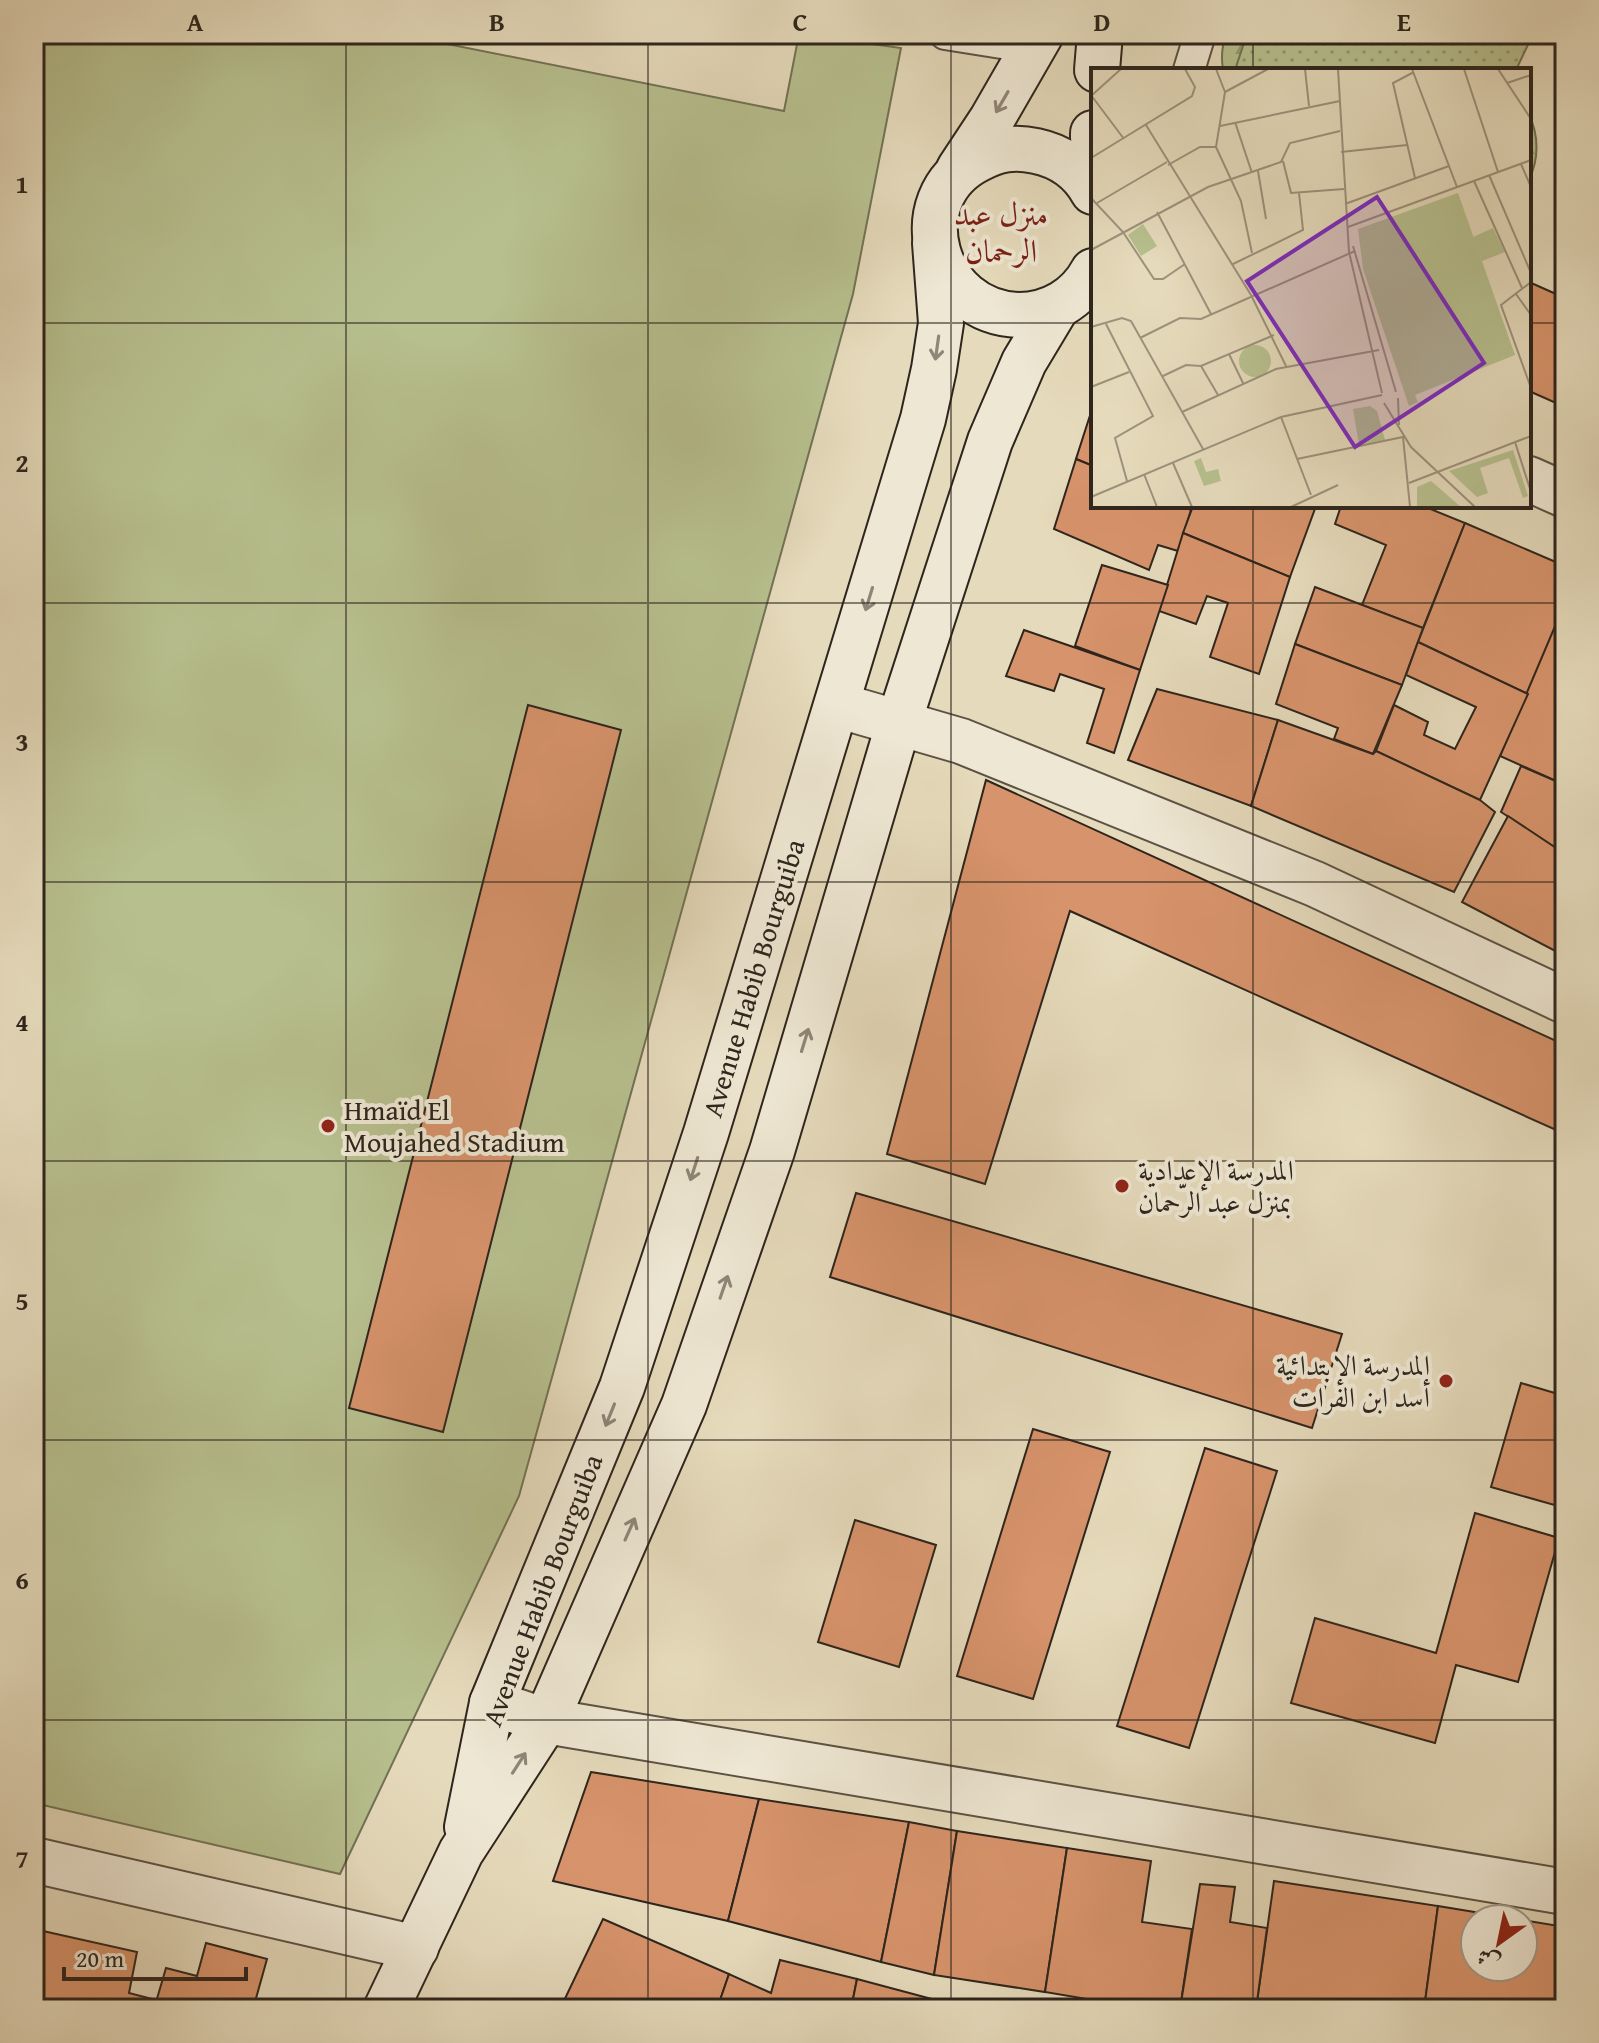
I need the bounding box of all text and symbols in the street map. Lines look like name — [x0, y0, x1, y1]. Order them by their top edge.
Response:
text: A — [187, 2, 204, 41]
text: B — [489, 2, 505, 41]
text: C — [793, 2, 807, 41]
text: D — [1094, 2, 1110, 41]
text: E — [1397, 2, 1411, 41]
inset map — [1091, 68, 1531, 508]
one-way arrow — [994, 90, 1010, 113]
text: 1 — [15, 164, 29, 203]
district label: منزل عبد الرحمان — [954, 190, 1048, 274]
one-way arrow — [929, 335, 944, 360]
text: 2 — [15, 443, 29, 482]
one-way arrow — [861, 585, 876, 611]
text: 3 — [15, 722, 29, 761]
street label: Avenue Habib Bourguiba — [691, 833, 815, 1122]
text: 4 — [15, 1002, 29, 1041]
one-way arrow — [798, 1027, 813, 1053]
place label: Hmaïd El Moujahed Stadium — [344, 1089, 565, 1162]
marker: Hmaïd El Moujahed Stadium — [319, 1117, 337, 1135]
place label: المدرسة الإعدادية بمنزل عبد الرّحمان — [1138, 1149, 1294, 1222]
one-way arrow — [686, 1155, 701, 1181]
marker: المدرسة الإعدادية بمنزل عبد الرّحمان — [1113, 1177, 1131, 1195]
one-way arrow — [718, 1275, 733, 1300]
text: 5 — [15, 1281, 29, 1320]
place label: المدرسة الإبتدائية أسد ابن الفرات — [1276, 1344, 1430, 1417]
marker: المدرسة الإبتدائية أسد ابن الفرات — [1437, 1372, 1455, 1390]
one-way arrow — [602, 1402, 617, 1427]
street label: Avenue Habib Bourguiba — [471, 1447, 613, 1732]
one-way arrow — [623, 1517, 638, 1542]
text: 6 — [15, 1560, 29, 1599]
one-way arrow — [510, 1753, 527, 1775]
text: 7 — [15, 1839, 29, 1878]
north arrow — [1459, 1903, 1539, 1983]
scale bar — [64, 1931, 246, 1981]
text: ش — [1470, 1940, 1506, 1979]
text: 20 m — [76, 1941, 124, 1976]

